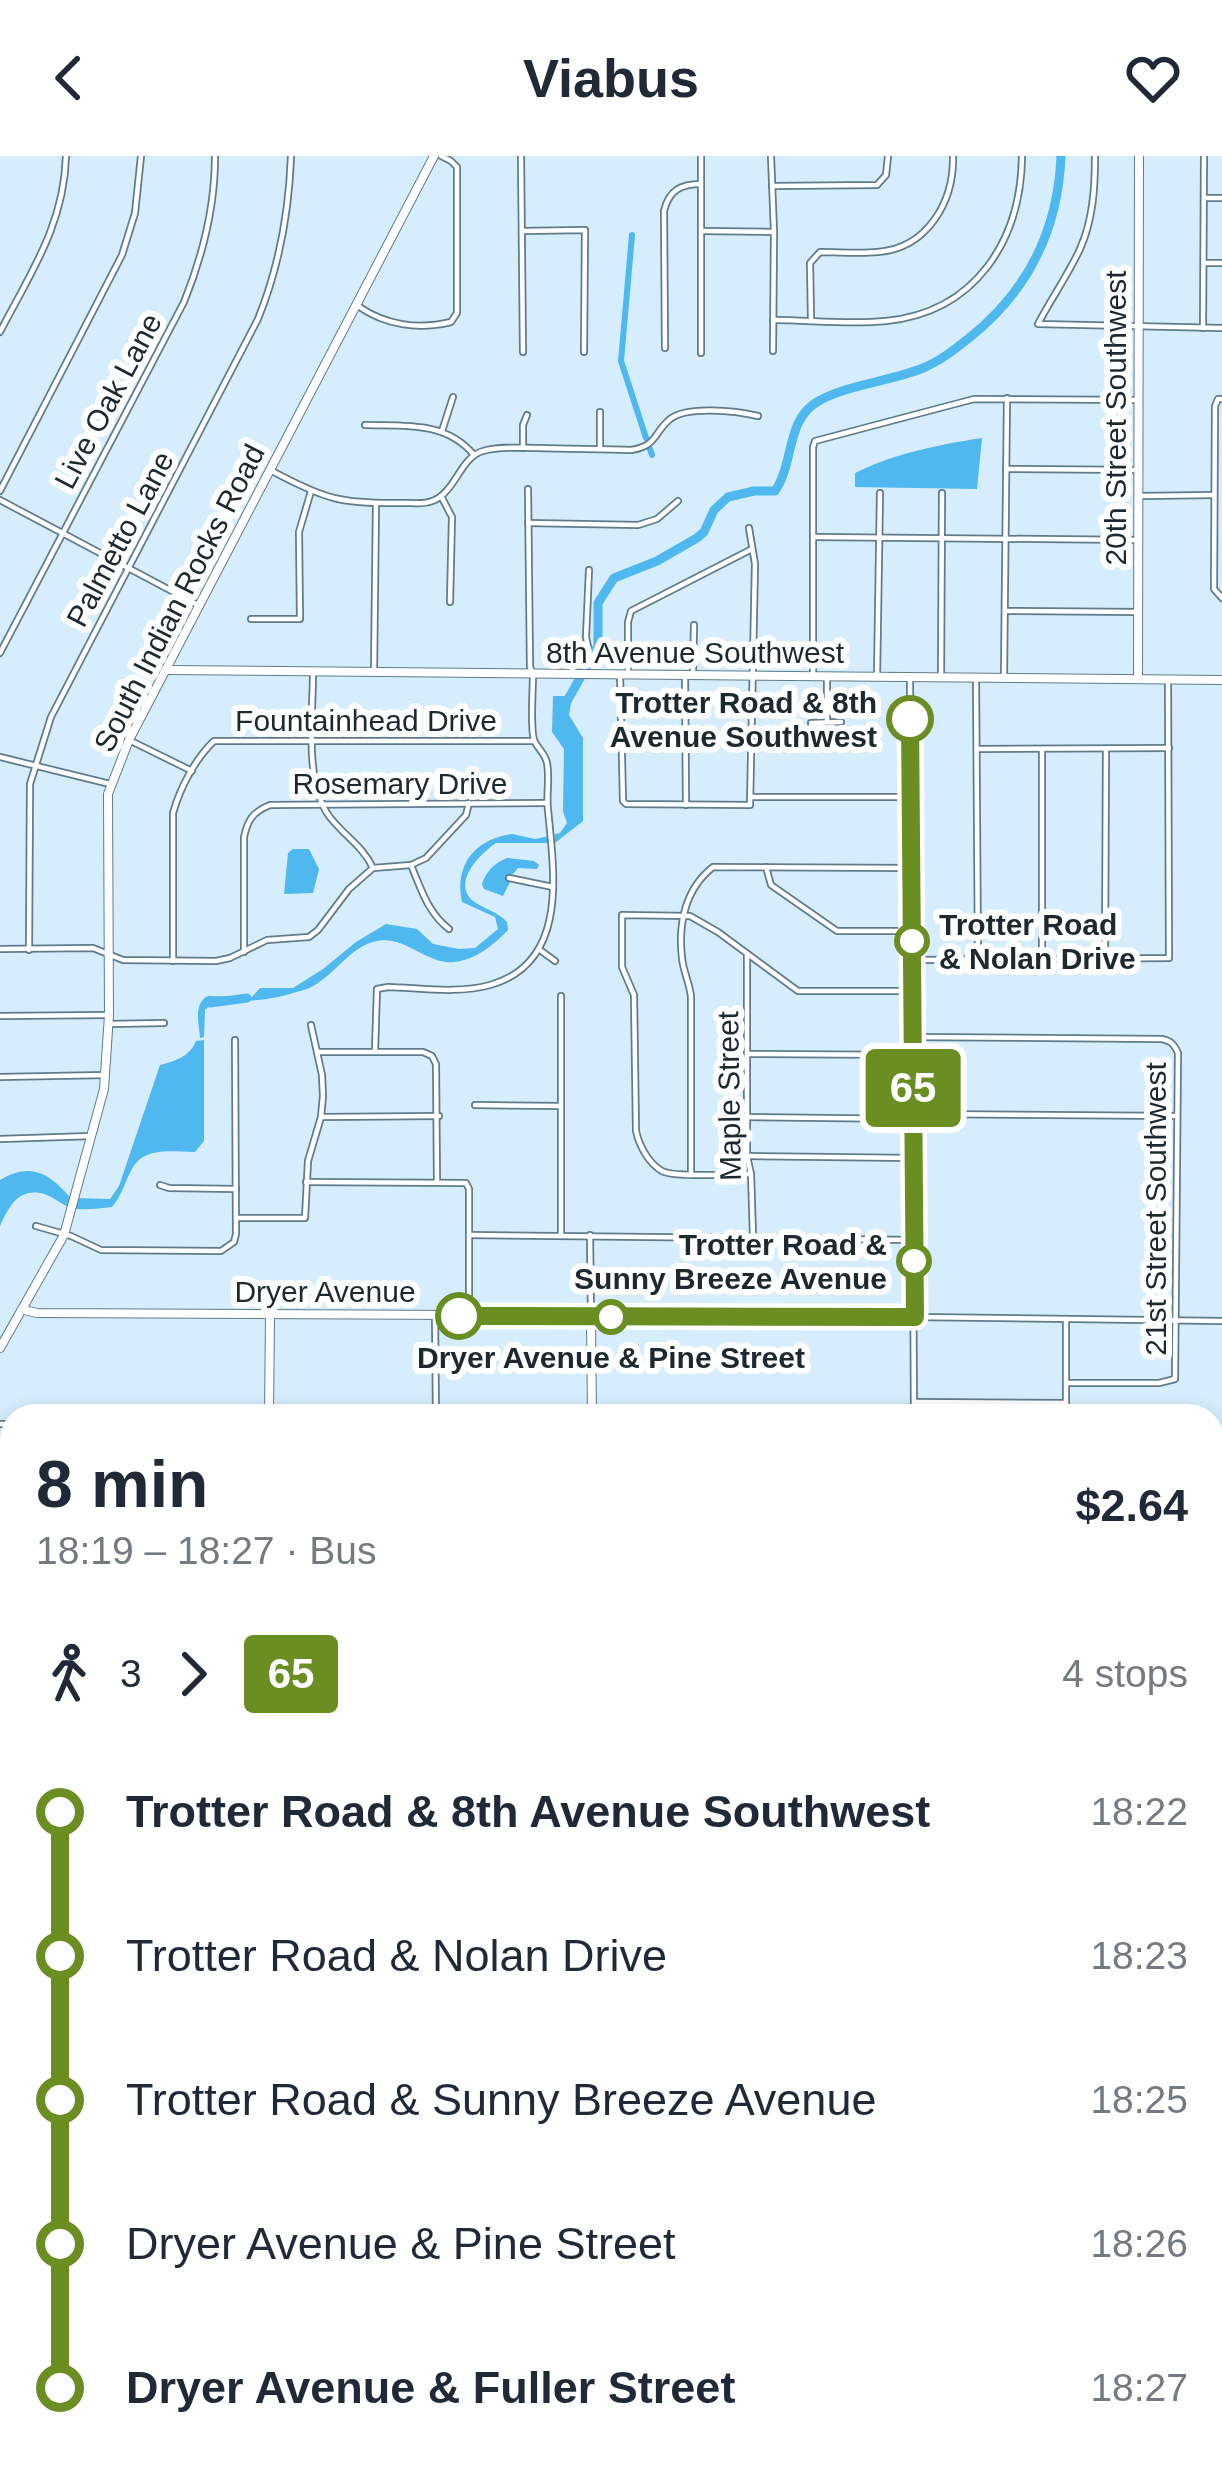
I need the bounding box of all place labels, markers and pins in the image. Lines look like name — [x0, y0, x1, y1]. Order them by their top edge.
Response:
place label: Trotter Road & 8th Avenue Southwest — [610, 686, 877, 753]
marker: Trotter Road & 8th Avenue Southwest — [888, 697, 932, 741]
place label: Trotter Road & Nolan Drive — [939, 908, 1136, 975]
marker: Trotter Road & Nolan Drive — [896, 925, 928, 957]
place label: Trotter Road & Sunny Breeze Avenue — [574, 1228, 887, 1295]
marker: Trotter Road & Sunny Breeze Avenue — [898, 1245, 930, 1277]
unlabelled marker — [437, 1294, 481, 1338]
marker: Dryer Avenue & Pine Street — [595, 1301, 627, 1333]
place label: Dryer Avenue & Pine Street — [417, 1341, 805, 1374]

